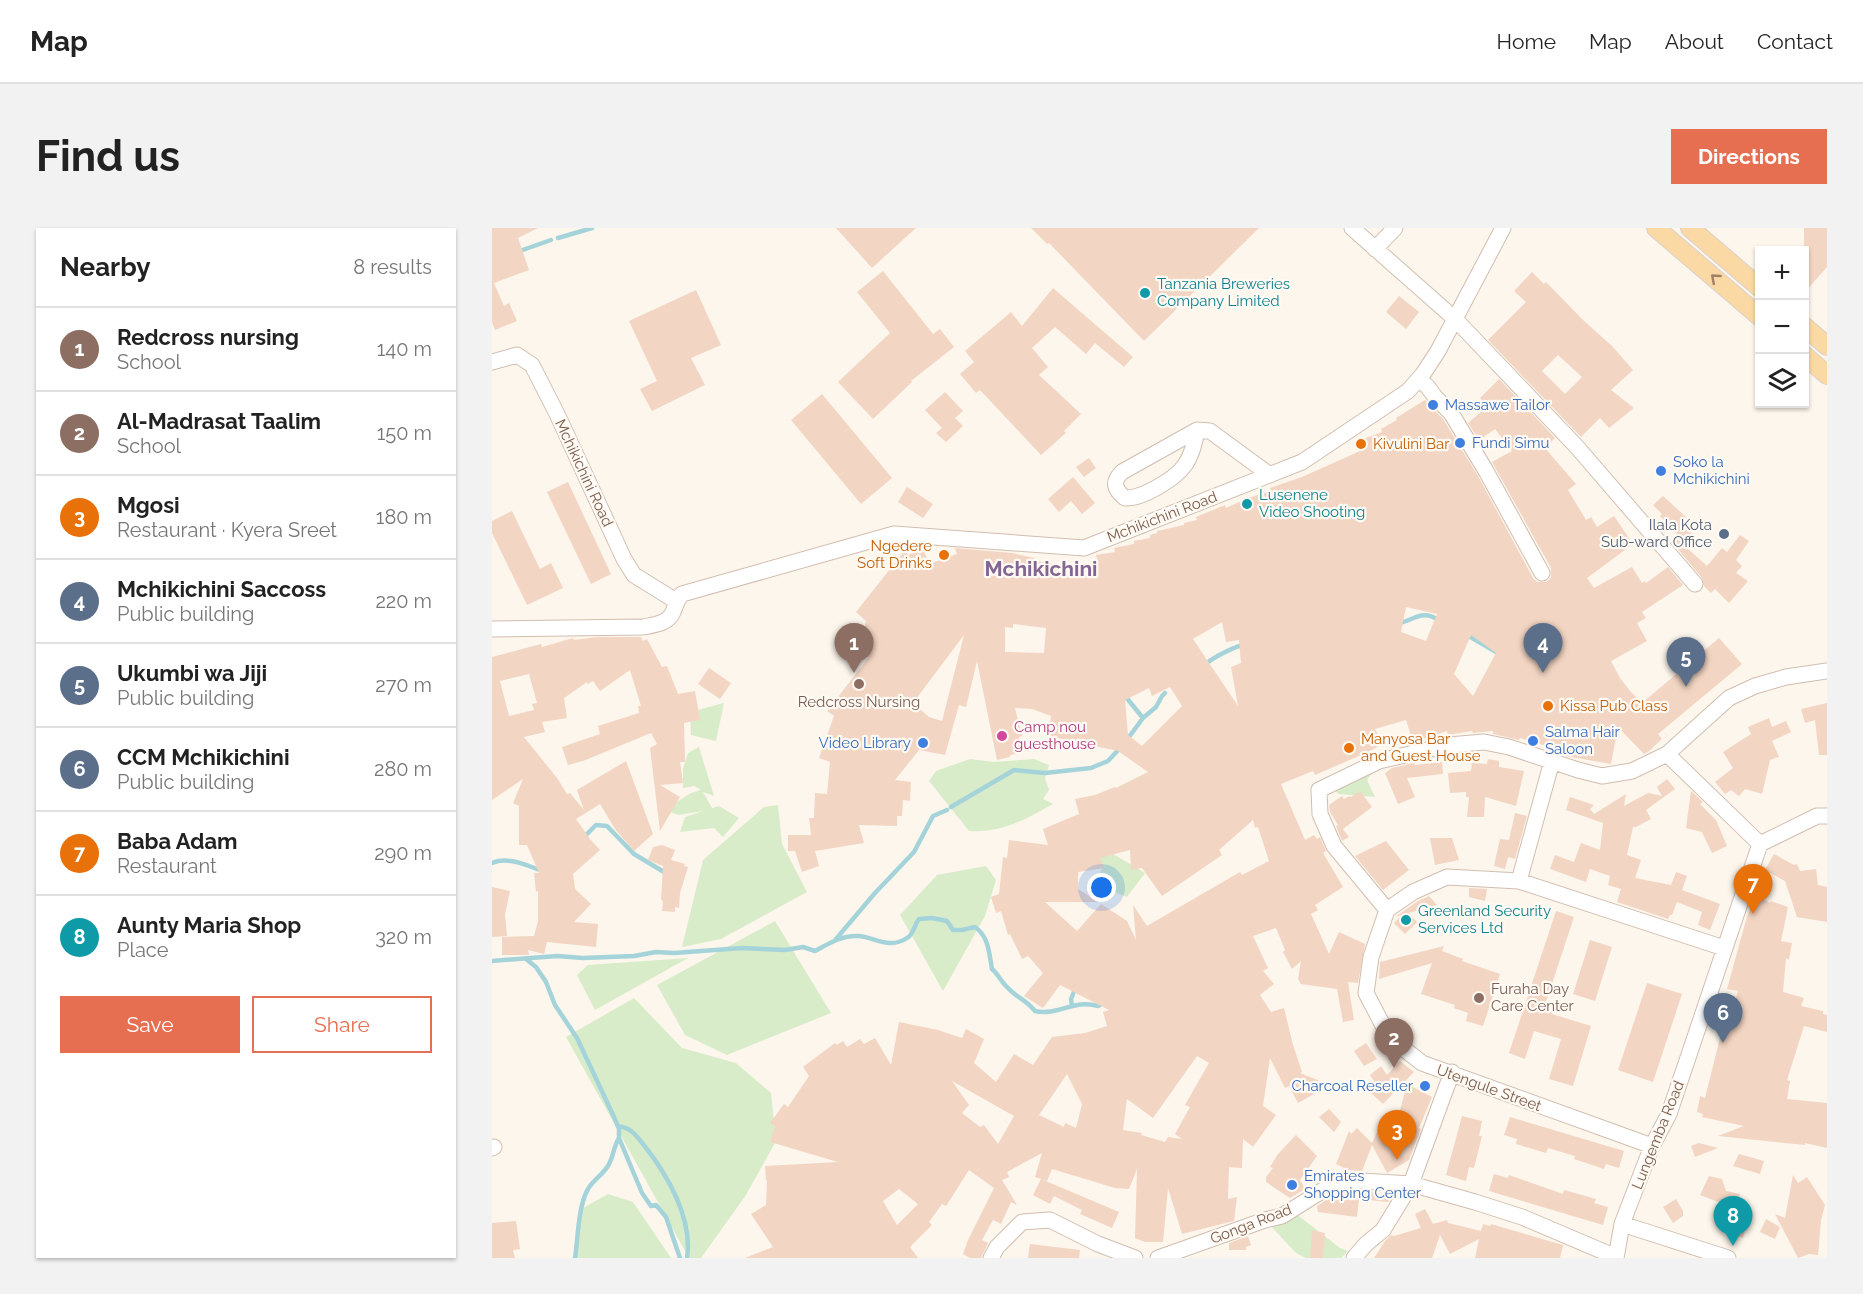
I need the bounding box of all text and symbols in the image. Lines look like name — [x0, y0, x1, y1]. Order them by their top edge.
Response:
text: Map — [30, 25, 88, 58]
text: Home — [1497, 29, 1556, 54]
text: Map — [1589, 29, 1632, 54]
text: About — [1665, 29, 1724, 54]
text: Contact — [1757, 29, 1833, 54]
button: Directions — [1671, 129, 1827, 184]
text: Find us — [36, 132, 180, 181]
map controls — [1755, 246, 1809, 408]
button: + — [1755, 246, 1809, 300]
text: Nearby — [60, 252, 150, 282]
text: 8 results — [353, 255, 432, 279]
place label: Tanzania Breweries Company Limited — [1157, 275, 1290, 310]
one-way arrow — [1711, 275, 1722, 286]
marker: Tanzania Breweries Company Limited — [1138, 286, 1152, 300]
button: − — [1755, 300, 1809, 354]
text: Redcross nursing — [117, 324, 299, 350]
text: 1 — [75, 337, 84, 361]
text: 140 m — [377, 337, 432, 361]
text: School — [117, 350, 181, 374]
button: layers — [1755, 354, 1809, 408]
place label: Massawe Tailor — [1445, 396, 1551, 414]
marker: Massawe Tailor — [1426, 398, 1440, 412]
text: Al-Madrasat Taalim — [117, 408, 321, 434]
street label: Mchikichini Road — [551, 416, 617, 530]
text: 2 — [74, 421, 85, 445]
text: 150 m — [377, 421, 432, 445]
text: School — [117, 434, 181, 458]
place label: Fundi Simu — [1472, 434, 1550, 452]
place label: Kivulini Bar — [1373, 435, 1450, 453]
marker: Fundi Simu — [1453, 436, 1467, 450]
marker: Kivulini Bar — [1354, 437, 1368, 451]
place label: Soko la Mchikichini — [1673, 453, 1750, 488]
marker: Soko la Mchikichini — [1654, 464, 1668, 478]
place label: Lusenene Video Shooting — [1259, 486, 1365, 521]
street label: Mchikichini Road — [1104, 488, 1220, 546]
text: Mgosi — [117, 492, 180, 518]
marker: Lusenene Video Shooting — [1240, 497, 1254, 511]
text: 3 — [74, 505, 85, 529]
text: 180 m — [376, 505, 432, 529]
place label: Ilala Kota Sub-ward Office — [1601, 516, 1712, 551]
text: Restaurant · Kyera Sreet — [117, 518, 337, 542]
marker: Ilala Kota Sub-ward Office — [1717, 527, 1731, 541]
place label: Ngedere Soft Drinks — [857, 537, 932, 572]
marker: Ngedere Soft Drinks — [937, 548, 951, 562]
district label: Mchikichini — [985, 556, 1097, 581]
text: Mchikichini Saccoss — [117, 576, 326, 602]
text: 4 — [74, 589, 85, 613]
text: 220 m — [375, 589, 432, 613]
text: Public building — [117, 602, 254, 626]
pin: 1 — [834, 624, 874, 673]
pin: 4 — [1524, 624, 1562, 673]
pin: 5 — [1666, 638, 1706, 687]
text: Ukumbi wa Jiji — [117, 660, 267, 686]
text: 5 — [74, 673, 85, 697]
text: 270 m — [375, 673, 432, 697]
marker: Redcross Nursing — [852, 677, 866, 691]
text: Public building — [117, 686, 254, 710]
place label: Redcross Nursing — [798, 693, 920, 711]
place label: Kissa Pub Class — [1560, 697, 1668, 715]
marker: Kissa Pub Class — [1541, 699, 1555, 713]
place label: Camp nou guesthouse — [1014, 718, 1096, 753]
place label: Salma Hair Saloon — [1545, 723, 1621, 758]
marker: Camp nou guesthouse — [995, 729, 1009, 743]
place label: Manyosa Bar and Guest House — [1361, 730, 1481, 765]
place label: Video Library — [819, 734, 911, 752]
marker: Salma Hair Saloon — [1526, 734, 1540, 748]
marker: Video Library — [916, 736, 930, 750]
marker: Manyosa Bar and Guest House — [1342, 741, 1356, 755]
text: CCM Mchikichini — [117, 744, 290, 770]
text: 6 — [73, 757, 86, 781]
text: 280 m — [374, 757, 432, 781]
text: Public building — [117, 770, 254, 794]
text: Baba Adam — [117, 828, 238, 854]
text: 7 — [74, 841, 85, 865]
text: 290 m — [374, 841, 432, 865]
text: Restaurant — [117, 854, 217, 878]
pin: 7 — [1734, 864, 1772, 914]
your location — [1087, 873, 1116, 902]
place label: Greenland Security Services Ltd — [1418, 902, 1551, 937]
text: Aunty Maria Shop — [117, 912, 301, 938]
marker: Greenland Security Services Ltd — [1399, 913, 1413, 927]
text: 8 — [73, 925, 86, 949]
text: 320 m — [375, 925, 432, 949]
text: Place — [117, 938, 168, 962]
place label: Furaha Day Care Center — [1491, 980, 1575, 1015]
marker: Furaha Day Care Center — [1472, 991, 1486, 1005]
pin: 6 — [1704, 994, 1742, 1043]
button: Save — [60, 996, 240, 1053]
button: Share — [252, 996, 432, 1053]
pin: 2 — [1374, 1018, 1414, 1068]
street label: Utengule Street — [1434, 1061, 1544, 1115]
place label: Charcoal Reseller — [1291, 1077, 1414, 1095]
street label: Lungemba Road — [1628, 1078, 1688, 1192]
marker: Charcoal Reseller — [1418, 1079, 1432, 1093]
pin: 3 — [1378, 1110, 1416, 1160]
place label: Emirates Shopping Center — [1304, 1167, 1422, 1202]
marker: Emirates Shopping Center — [1285, 1178, 1299, 1192]
pin: 8 — [1714, 1196, 1752, 1246]
street label: Gonga Road — [1208, 1200, 1294, 1248]

